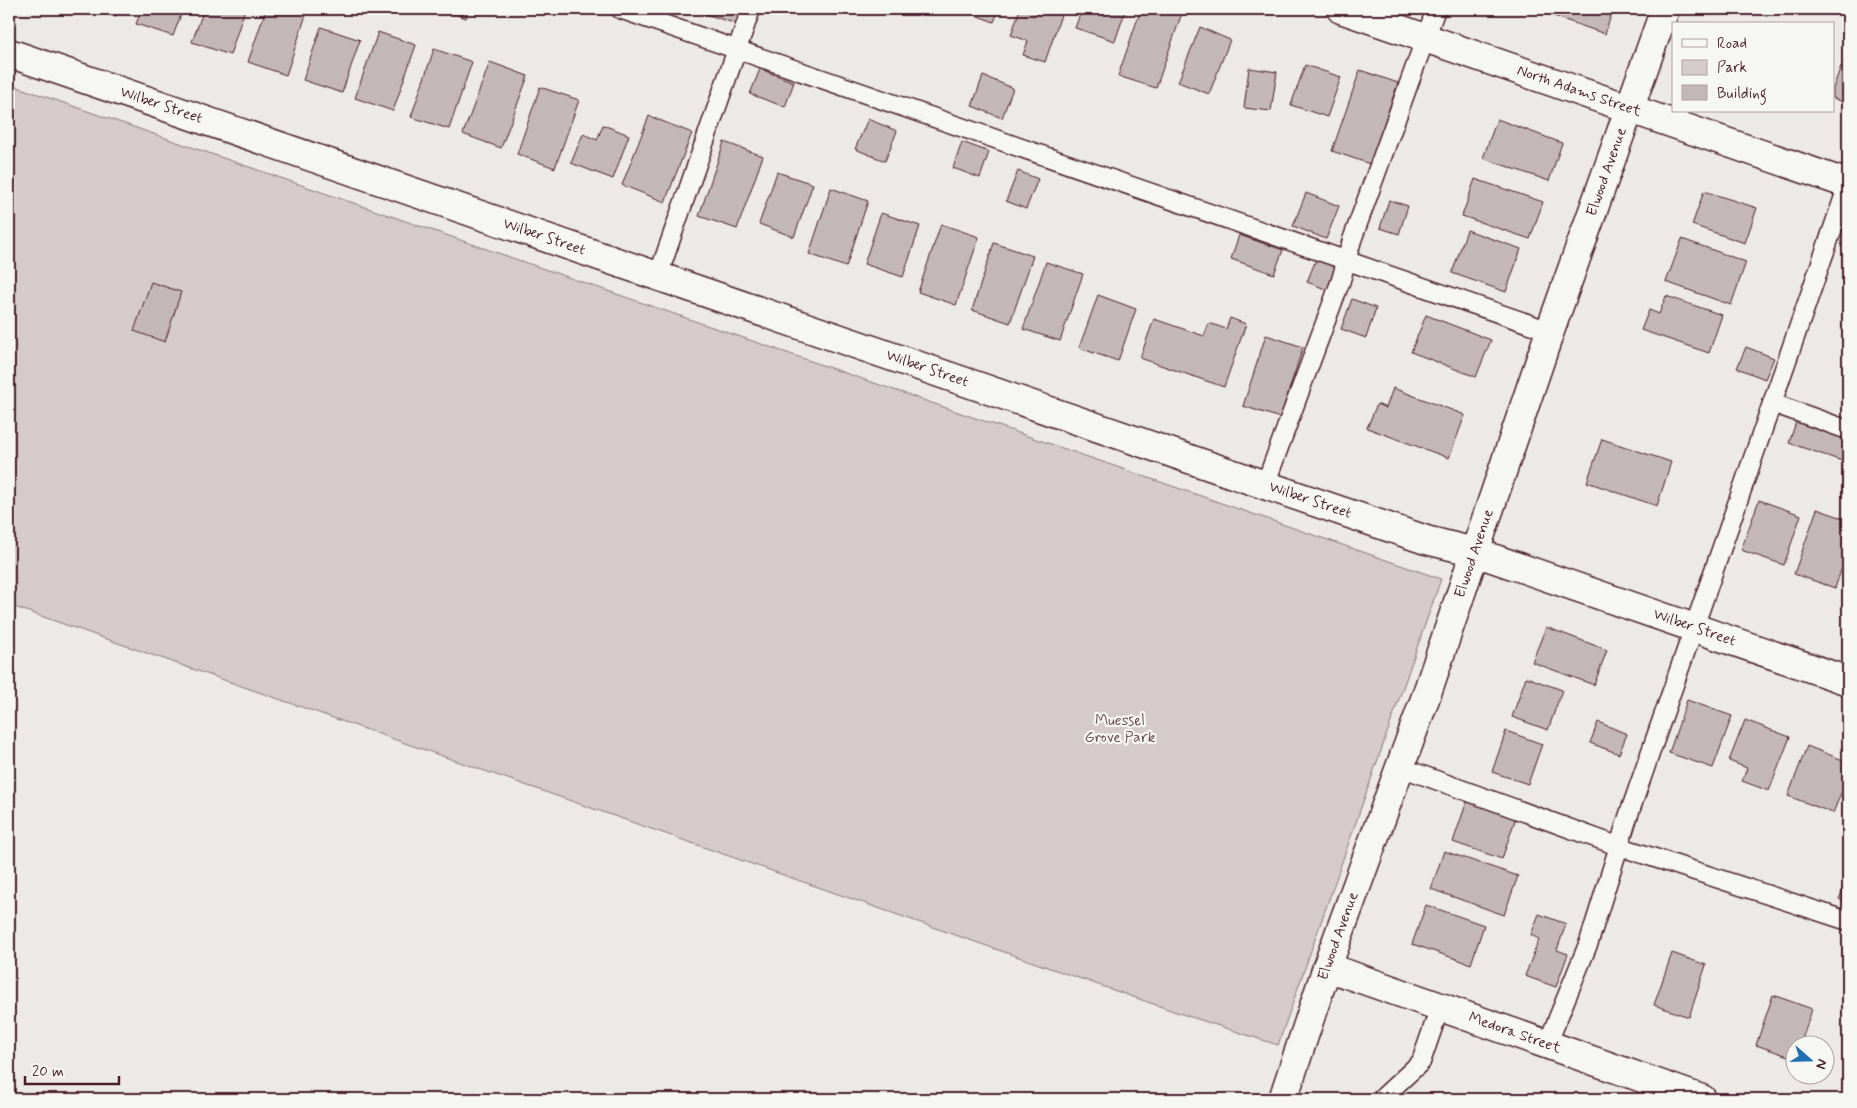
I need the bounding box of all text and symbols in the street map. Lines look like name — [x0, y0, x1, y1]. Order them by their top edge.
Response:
legend — [1672, 22, 1834, 112]
text: Road — [1717, 34, 1747, 54]
text: Park — [1717, 58, 1747, 78]
street label: North Adams Street — [1514, 61, 1644, 122]
street label: Wilber Street — [117, 82, 206, 129]
text: Building — [1717, 84, 1767, 105]
street label: Elwood Avenue — [1582, 125, 1632, 219]
street label: Wilber Street — [500, 214, 588, 261]
street label: Wilber Street — [883, 345, 971, 392]
street label: Wilber Street — [1266, 477, 1354, 524]
street label: Elwood Avenue — [1450, 507, 1499, 601]
street label: Wilber Street — [1651, 604, 1739, 652]
park label: Muessel Grove Park — [1085, 711, 1156, 748]
street label: Elwood Avenue — [1313, 889, 1364, 983]
street label: Medora Street — [1466, 1008, 1564, 1059]
north arrow — [1784, 1036, 1834, 1086]
scale bar — [25, 1053, 119, 1085]
text: N — [1811, 1057, 1831, 1072]
text: 20 m — [32, 1062, 64, 1082]

